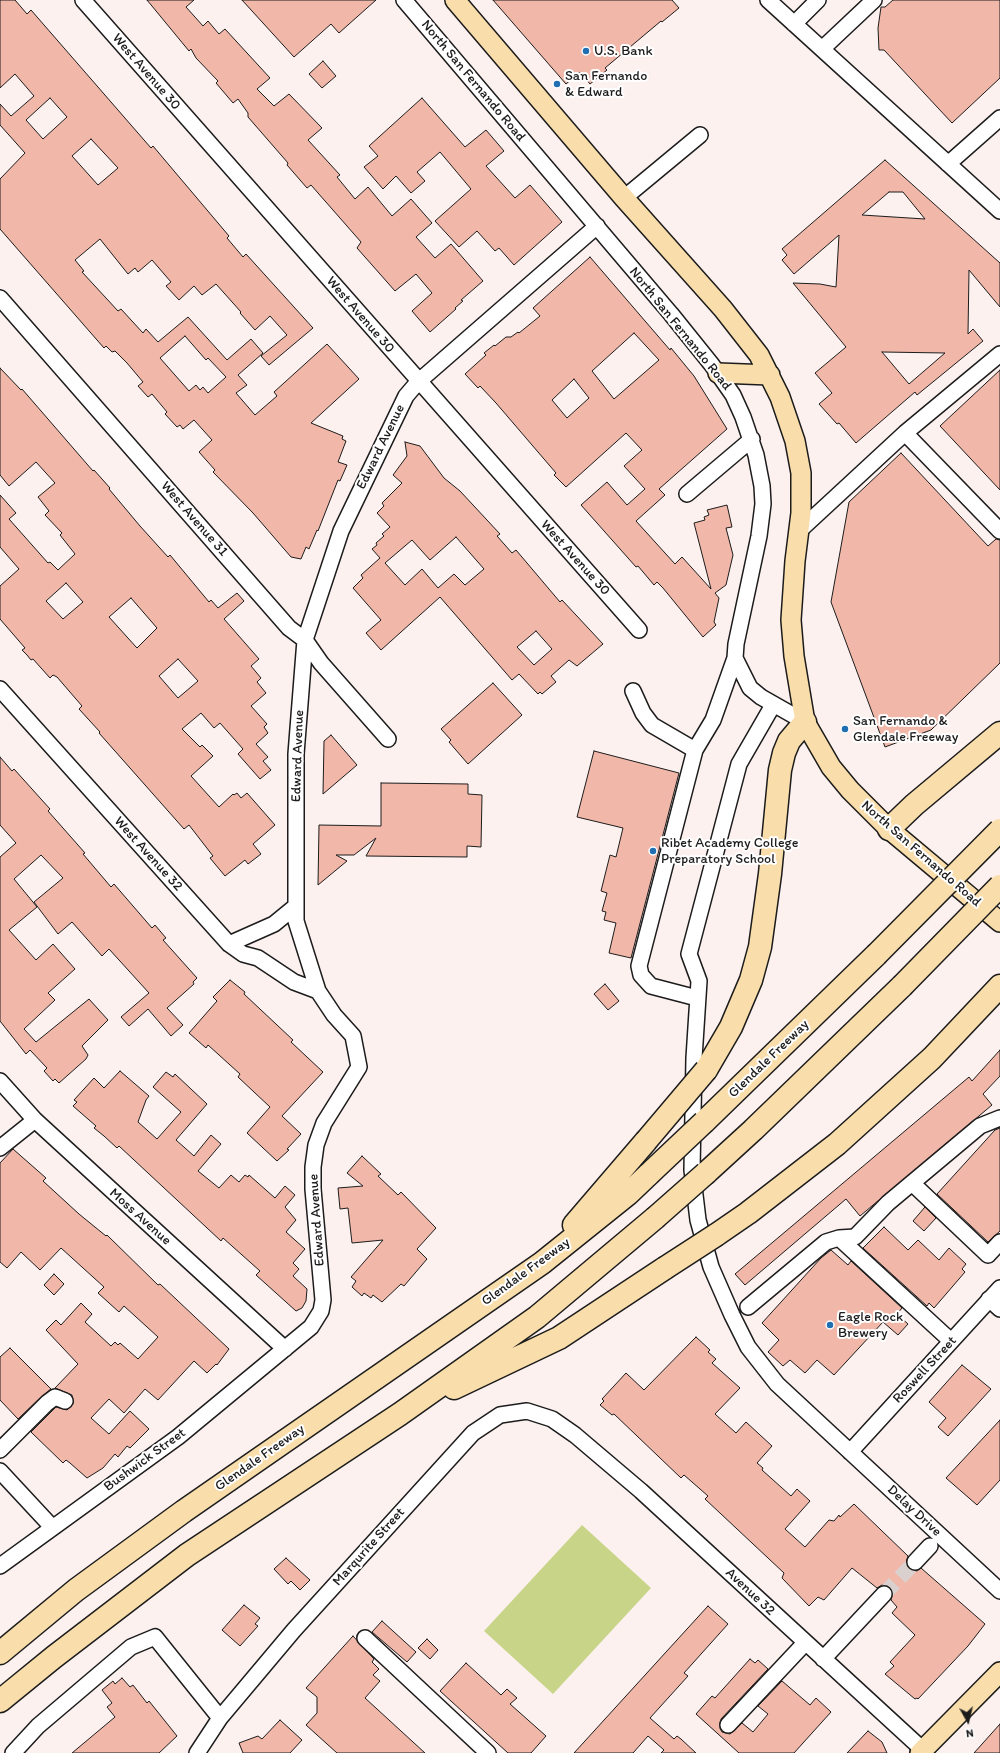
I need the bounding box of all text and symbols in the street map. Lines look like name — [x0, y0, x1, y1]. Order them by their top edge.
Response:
street label: North San Fernando Road — [417, 17, 529, 145]
street label: West Avenue 30 — [108, 30, 184, 114]
place label: U.S. Bank — [594, 43, 653, 59]
marker: U.S. Bank — [581, 46, 591, 56]
place label: San Fernando & Edward — [565, 68, 647, 100]
marker: San Fernando & Edward — [552, 79, 562, 89]
street label: North San Fernando Road — [625, 264, 735, 394]
street label: West Avenue 30 — [322, 273, 398, 357]
street label: Edward Avenue — [353, 402, 409, 492]
street label: West Avenue 31 — [157, 478, 231, 560]
street label: West Avenue 30 — [537, 517, 613, 599]
street label: Edward Avenue — [288, 709, 308, 803]
place label: San Fernando & Glendale Freeway — [853, 713, 958, 746]
marker: San Fernando & Glendale Freeway — [840, 724, 850, 734]
street label: North San Fernando Road — [858, 797, 984, 911]
street label: West Avenue 32 — [110, 813, 186, 895]
place label: Ribet Academy College Preparatory School — [661, 835, 798, 868]
marker: Ribet Academy College Preparatory School — [648, 846, 658, 856]
street label: Glendale Freeway — [725, 1016, 813, 1102]
street label: Edward Avenue — [305, 1173, 329, 1267]
street label: Moss Avenue — [106, 1185, 174, 1249]
street label: Glendale Freeway — [478, 1234, 574, 1310]
place label: Eagle Rock Brewery — [838, 1309, 903, 1342]
marker: Eagle Rock Brewery — [825, 1320, 835, 1330]
street label: Roswell Street — [890, 1333, 960, 1407]
street label: Glendale Freeway — [212, 1421, 308, 1495]
street label: Bushwick Street — [101, 1425, 189, 1495]
street label: Delay Drive — [883, 1482, 945, 1540]
street label: Marqurite Street — [329, 1504, 409, 1590]
street label: Avenue 32 — [722, 1565, 778, 1619]
north arrow — [948, 1701, 988, 1741]
text: N — [965, 1726, 974, 1740]

